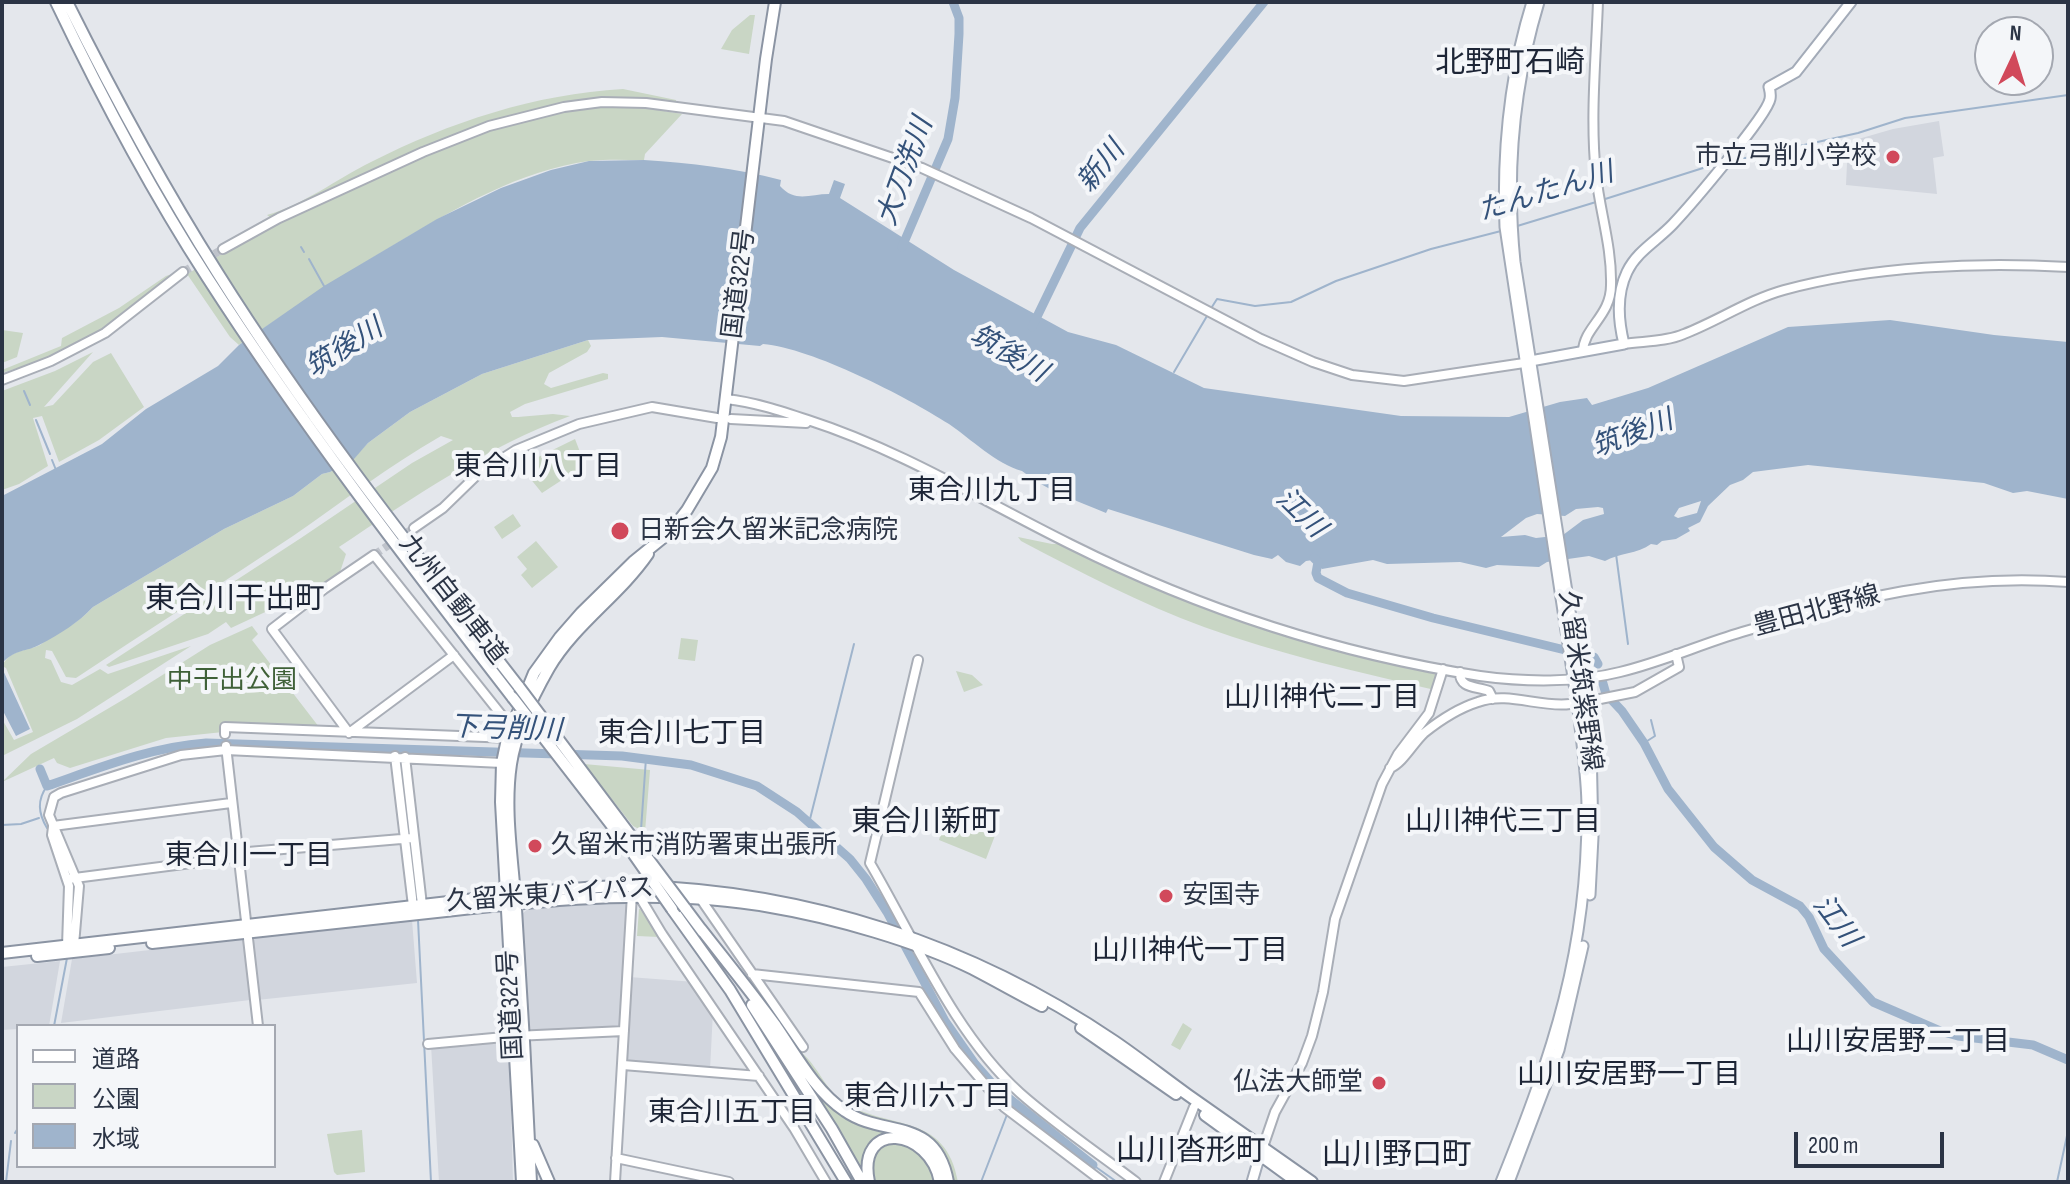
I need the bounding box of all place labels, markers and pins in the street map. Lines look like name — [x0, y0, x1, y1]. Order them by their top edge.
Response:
place label: 市立弓削小学校 — [1695, 141, 1877, 173]
marker: 市立弓削小学校 — [1884, 148, 1902, 166]
place label: 日新会久留米記念病院 — [638, 515, 898, 547]
marker: 日新会久留米記念病院 — [609, 520, 631, 542]
place label: 久留米市消防署東出張所 — [551, 830, 837, 862]
marker: 久留米市消防署東出張所 — [526, 837, 544, 855]
place label: 安国寺 — [1182, 880, 1260, 912]
marker: 安国寺 — [1157, 887, 1175, 905]
place label: 仏法大師堂 — [1233, 1067, 1363, 1099]
marker: 仏法大師堂 — [1370, 1074, 1388, 1092]

